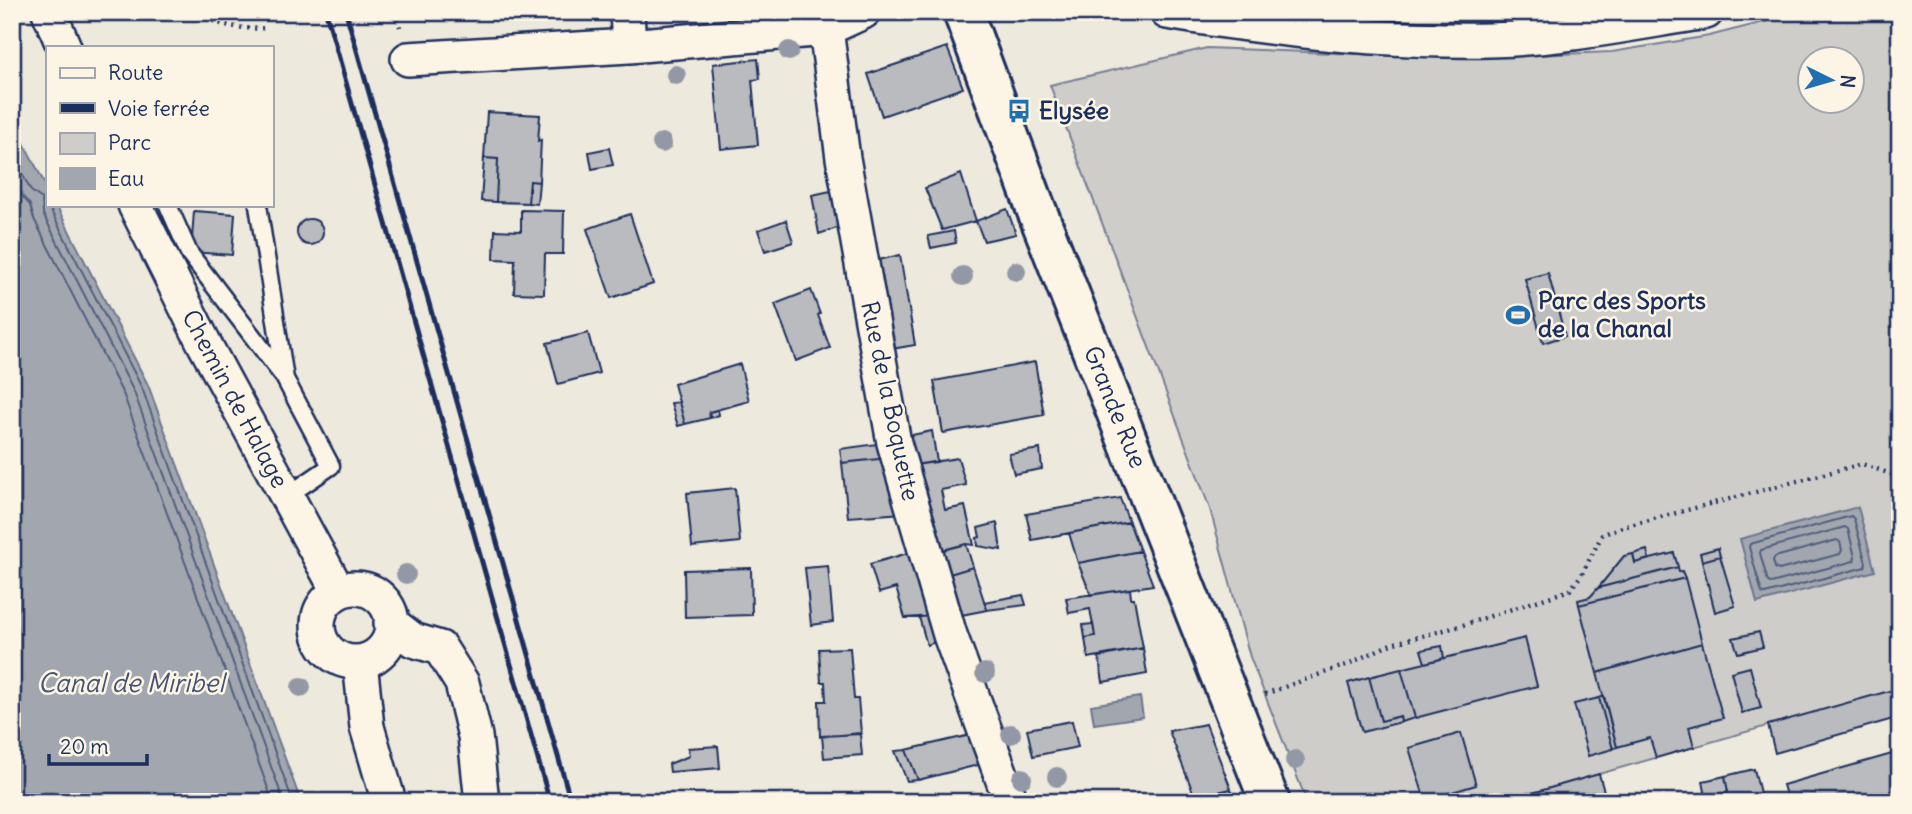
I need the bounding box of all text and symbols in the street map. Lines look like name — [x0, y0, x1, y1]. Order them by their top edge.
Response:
legend — [46, 46, 273, 206]
north arrow — [1797, 46, 1867, 116]
text: Route — [108, 59, 163, 86]
text: N — [1835, 74, 1860, 89]
text: Voie ferrée — [108, 95, 210, 122]
place label: Elysée — [1039, 95, 1109, 125]
bus stop icon: Elysée — [1005, 97, 1033, 125]
text: Parc — [108, 129, 151, 156]
text: Eau — [108, 165, 144, 192]
place label: Parc des Sports de la Chanal — [1538, 285, 1706, 343]
street label: Rue de la Boquette — [855, 298, 927, 503]
sports icon: Parc des Sports de la Chanal — [1504, 301, 1532, 329]
street label: Chemin de Halage — [176, 304, 295, 493]
street label: Grande Rue — [1078, 341, 1154, 472]
water label: Canal de Miribel — [38, 666, 227, 699]
scale bar — [49, 723, 147, 767]
text: 20 m — [60, 733, 109, 760]

